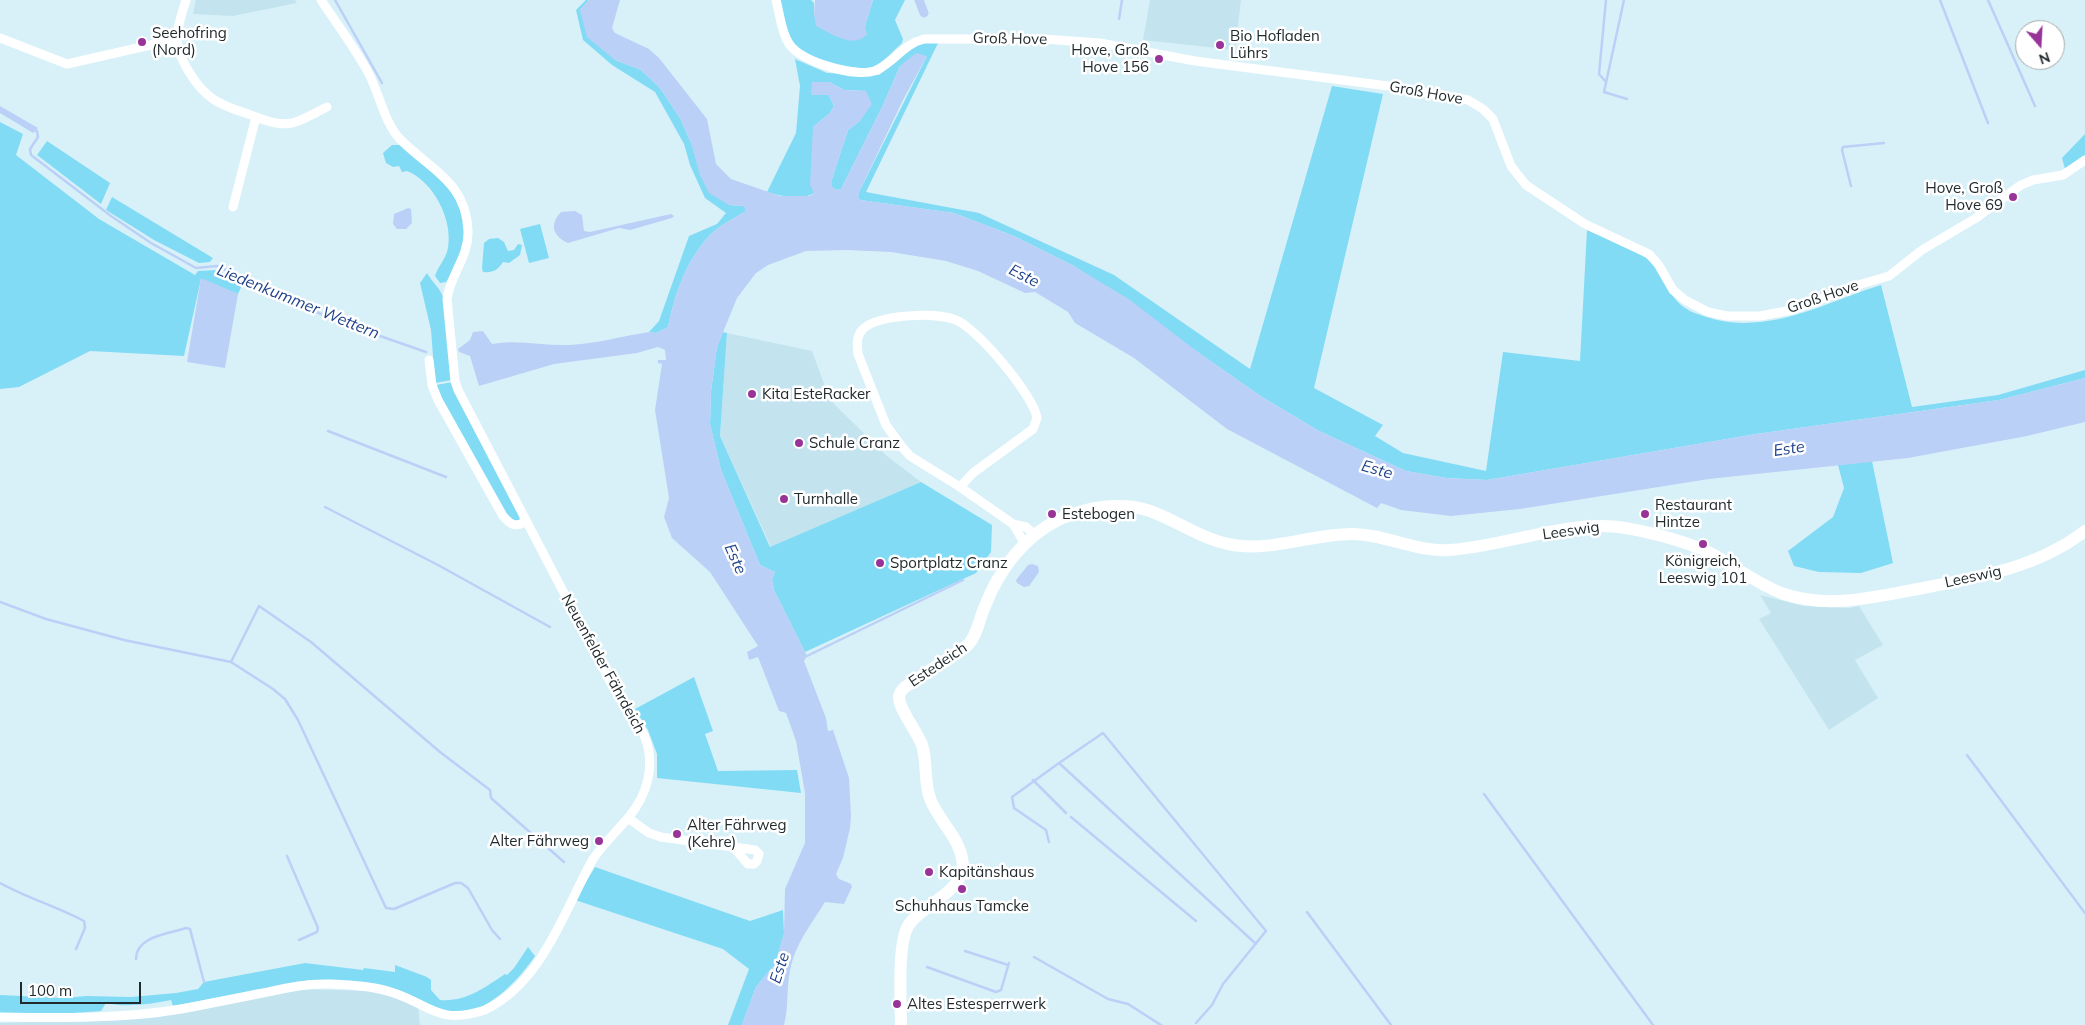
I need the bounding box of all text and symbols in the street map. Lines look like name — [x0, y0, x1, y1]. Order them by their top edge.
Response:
north arrow — [2015, 20, 2065, 70]
place label: Seehofring (Nord) — [152, 24, 227, 59]
place label: Bio Hofladen Lührs — [1230, 27, 1320, 62]
street label: Groß Hove — [973, 29, 1047, 49]
marker: Seehofring (Nord) — [136, 36, 148, 48]
marker: Bio Hofladen Lührs — [1214, 39, 1226, 51]
place label: Hove, Groß Hove 156 — [1071, 41, 1149, 76]
text: N — [2037, 48, 2052, 68]
marker: Hove, Groß Hove 156 — [1153, 53, 1165, 65]
street label: Groß Hove — [1388, 78, 1464, 108]
place label: Hove, Groß Hove 69 — [1925, 179, 2003, 214]
marker: Hove, Groß Hove 69 — [2007, 191, 2019, 203]
water label: Este — [1006, 260, 1042, 292]
water label: Liedenkummer Wettern — [214, 261, 382, 343]
street label: Groß Hove — [1785, 276, 1861, 318]
place label: Kita EsteRacker — [762, 385, 871, 403]
marker: Kita EsteRacker — [746, 388, 758, 400]
place label: Schule Cranz — [809, 434, 900, 452]
marker: Schule Cranz — [793, 437, 805, 449]
water label: Este — [1772, 437, 1806, 461]
water label: Este — [1359, 456, 1395, 484]
place label: Turnhalle — [794, 490, 858, 508]
marker: Turnhalle — [778, 493, 790, 505]
place label: Restaurant Hintze — [1655, 496, 1732, 531]
place label: Estebogen — [1062, 505, 1135, 523]
marker: Estebogen — [1046, 508, 1058, 520]
marker: Restaurant Hintze — [1639, 508, 1651, 520]
street label: Leeswig — [1541, 518, 1601, 544]
marker: Königreich, Leeswig 101 — [1697, 538, 1709, 550]
water label: Este — [720, 541, 750, 577]
place label: Königreich, Leeswig 101 — [1659, 552, 1747, 587]
place label: Sportplatz Cranz — [890, 554, 1008, 572]
marker: Sportplatz Cranz — [874, 557, 886, 569]
street label: Leeswig — [1943, 562, 2003, 592]
street label: Neuenfelder Fährdeich — [557, 591, 649, 737]
street label: Estedeich — [905, 639, 971, 691]
place label: Alter Fährweg (Kehre) — [687, 816, 787, 851]
marker: Alter Fährweg (Kehre) — [671, 828, 683, 840]
place label: Alter Fährweg — [489, 832, 589, 850]
marker: Alter Fährweg — [593, 835, 605, 847]
place label: Kapitänshaus — [939, 863, 1034, 881]
marker: Kapitänshaus — [923, 866, 935, 878]
marker: Schuhhaus Tamcke — [956, 883, 968, 895]
place label: Schuhhaus Tamcke — [895, 897, 1029, 915]
water label: Este — [766, 950, 794, 986]
scale bar — [22, 972, 144, 1004]
text: 100 m — [28, 981, 72, 1000]
place label: Altes Estesperrwerk — [907, 995, 1046, 1013]
marker: Altes Estesperrwerk — [891, 998, 903, 1010]

